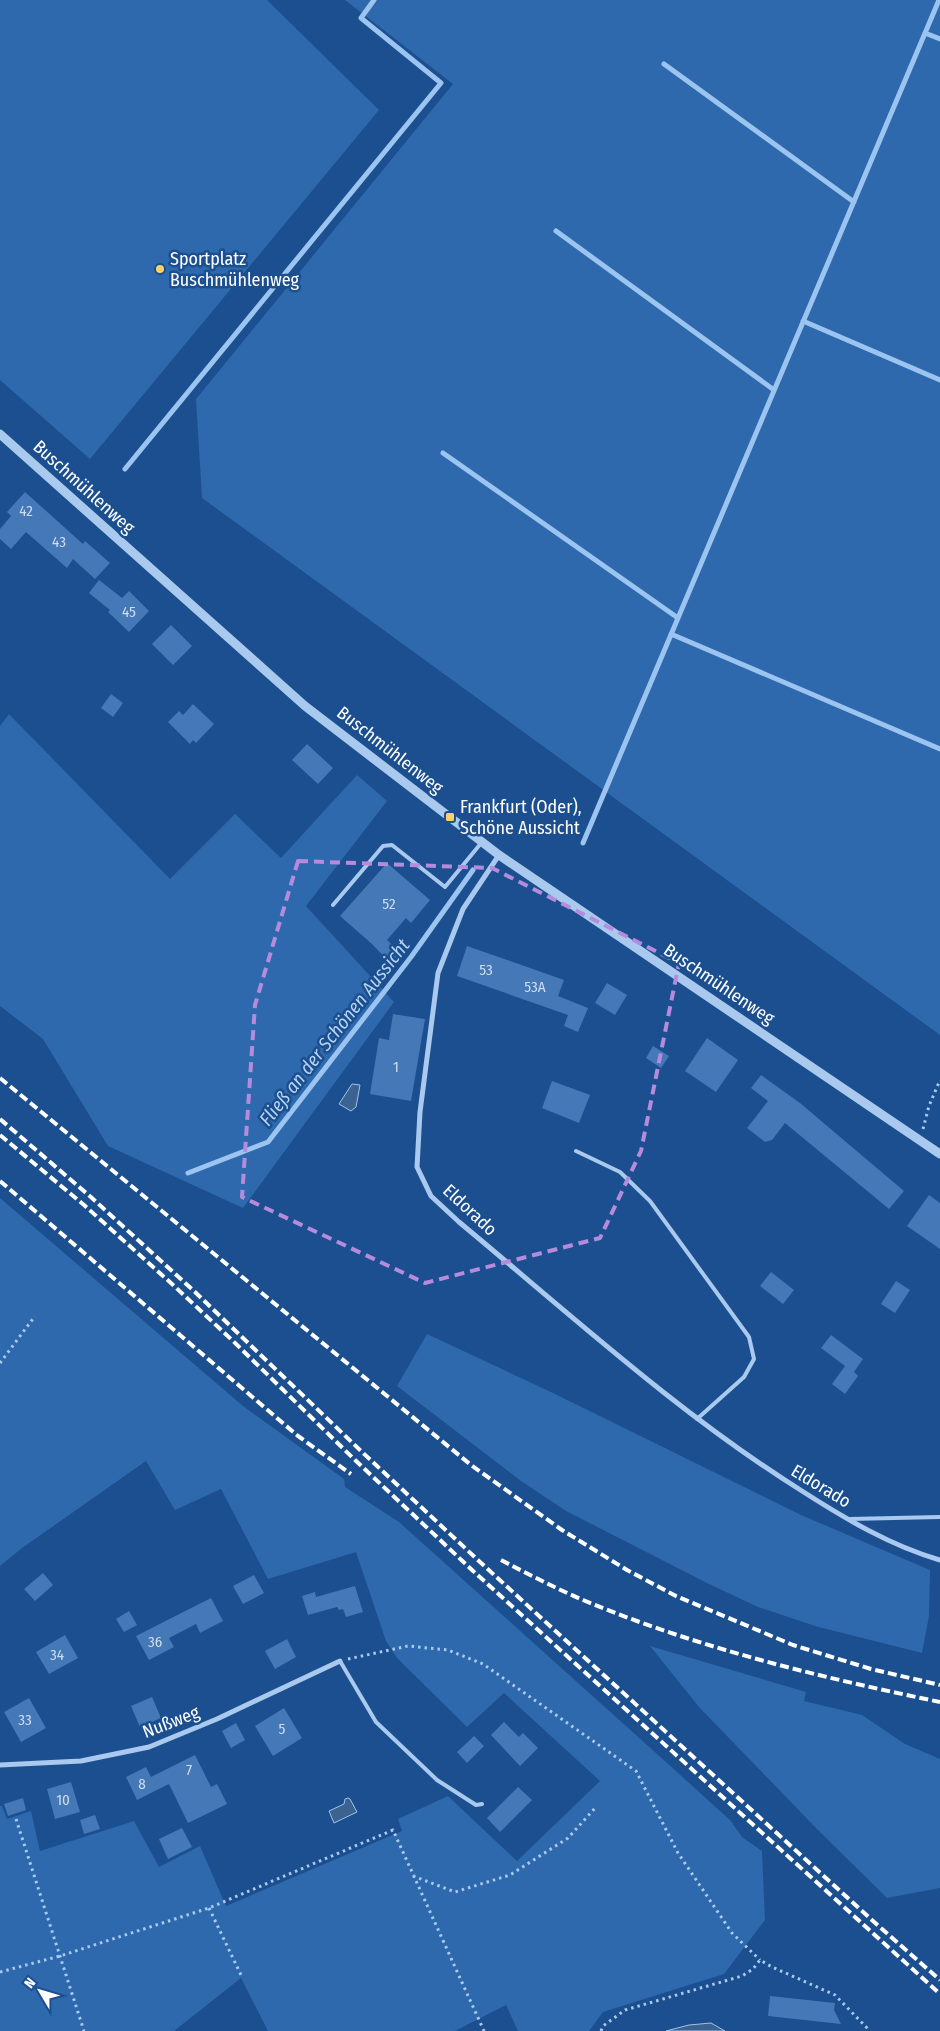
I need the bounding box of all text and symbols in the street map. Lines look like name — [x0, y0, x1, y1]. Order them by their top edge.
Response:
place label: Sportplatz Buschmühlenweg — [170, 248, 300, 291]
marker: Sportplatz Buschmühlenweg — [154, 263, 166, 275]
street label: Buschmühlenweg — [29, 436, 140, 539]
house number: 42 — [19, 502, 33, 520]
house number: 43 — [52, 533, 66, 551]
house number: 45 — [122, 603, 136, 621]
street label: Buschmühlenweg — [332, 702, 448, 799]
place label: Frankfurt (Oder), Schöne Aussicht — [460, 796, 582, 839]
marker: Frankfurt (Oder), Schöne Aussicht — [444, 811, 456, 823]
house number: 52 — [382, 895, 396, 913]
water label: Fließ an der Schönen Aussicht — [254, 934, 415, 1130]
street label: Buschmühlenweg — [659, 939, 779, 1030]
house number: 53 — [479, 961, 493, 979]
house number: 53A — [524, 978, 546, 996]
house number: 1 — [393, 1058, 399, 1076]
street label: Eldorado — [438, 1180, 502, 1240]
street label: Eldorado — [787, 1460, 855, 1512]
house number: 36 — [148, 1633, 162, 1651]
house number: 34 — [50, 1646, 64, 1664]
street label: Nußweg — [139, 1701, 203, 1743]
house number: 33 — [18, 1711, 32, 1729]
house number: 5 — [279, 1720, 286, 1738]
house number: 7 — [186, 1761, 192, 1779]
house number: 8 — [138, 1775, 146, 1793]
house number: 10 — [56, 1791, 70, 1809]
north arrow — [15, 1966, 65, 2016]
text: N — [21, 1975, 39, 1992]

